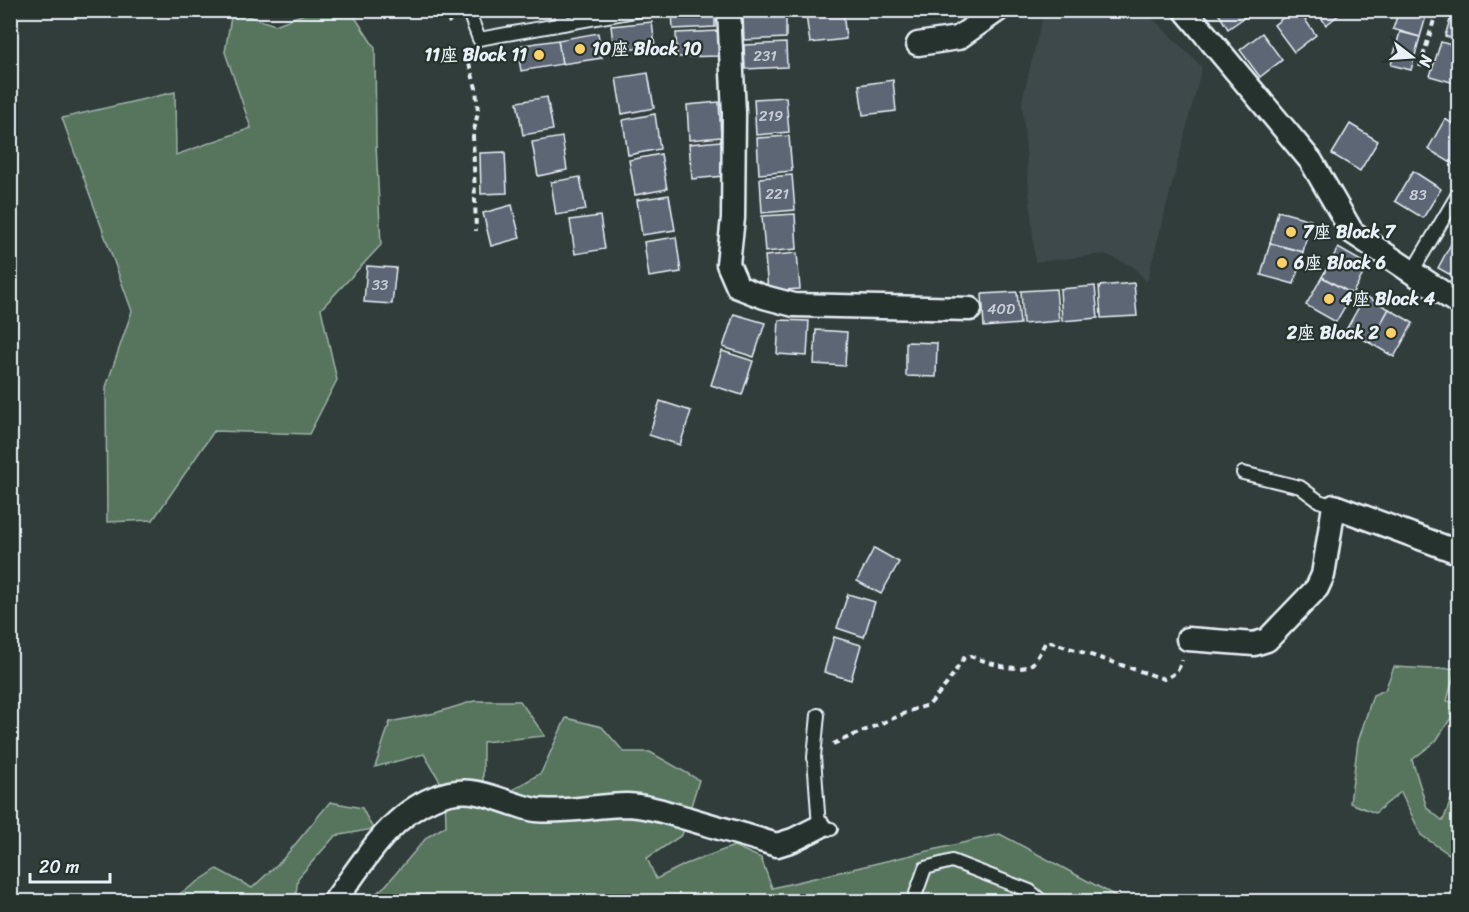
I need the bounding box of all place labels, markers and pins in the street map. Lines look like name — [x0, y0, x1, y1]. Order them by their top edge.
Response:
place label: 10座 Block 10 — [592, 33, 702, 65]
place label: 11座 Block 11 — [425, 39, 527, 71]
marker: 10座 Block 10 — [573, 42, 587, 56]
marker: 11座 Block 11 — [532, 48, 546, 62]
place label: 7座 Block 7 — [1303, 216, 1397, 248]
marker: 7座 Block 7 — [1284, 225, 1298, 239]
place label: 6座 Block 6 — [1293, 247, 1386, 279]
marker: 6座 Block 6 — [1275, 256, 1289, 270]
place label: 4座 Block 4 — [1340, 283, 1436, 315]
marker: 4座 Block 4 — [1322, 292, 1336, 306]
place label: 2座 Block 2 — [1286, 317, 1380, 349]
marker: 2座 Block 2 — [1384, 326, 1398, 340]

